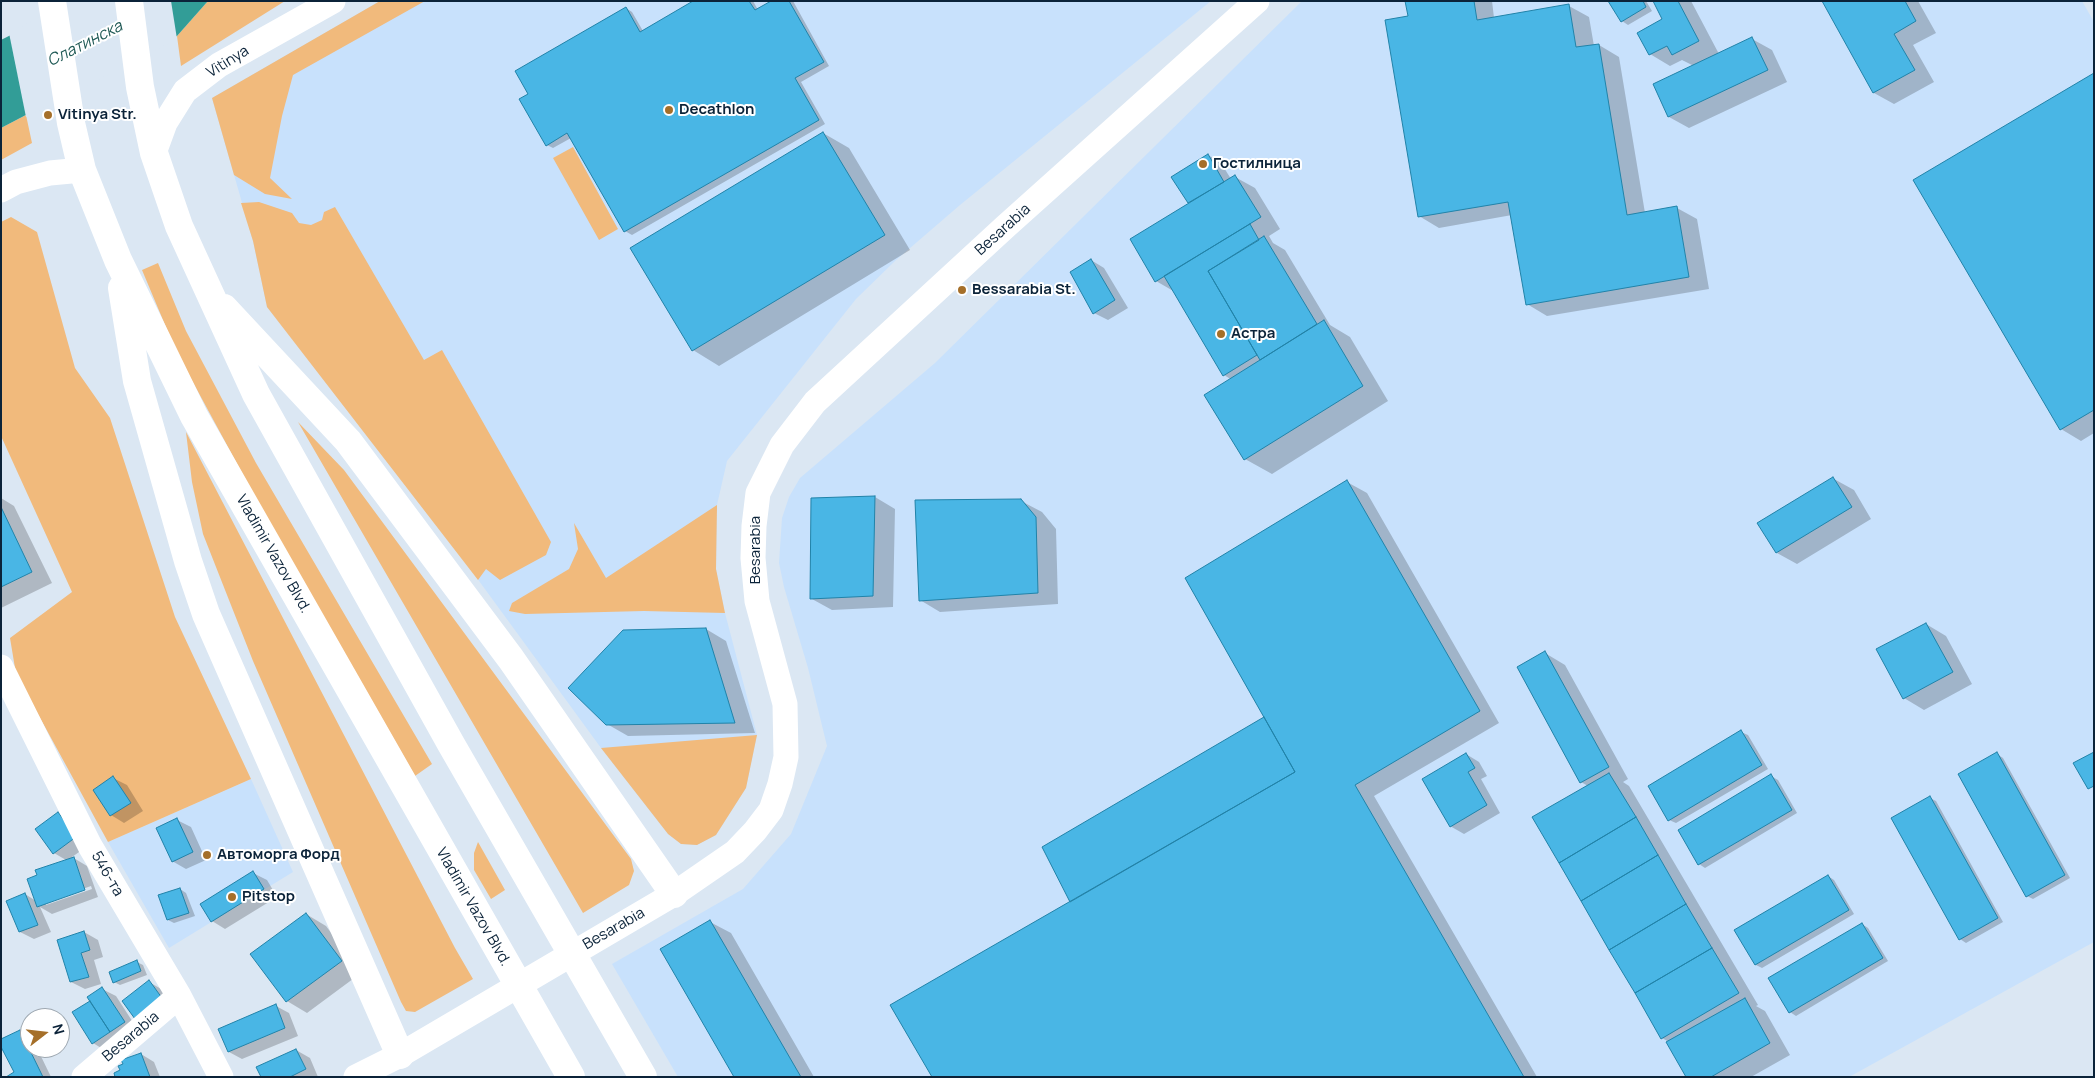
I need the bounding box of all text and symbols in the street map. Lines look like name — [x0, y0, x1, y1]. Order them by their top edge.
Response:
water label: Слатинска — [44, 17, 126, 71]
street label: Vitinya — [204, 42, 252, 82]
place label: Decathlon — [679, 101, 754, 119]
marker: Decathlon — [663, 104, 675, 116]
place label: Vitinya Str. — [58, 106, 137, 124]
marker: Vitinya Str. — [42, 109, 54, 121]
place label: Гостилница — [1213, 155, 1301, 173]
marker: Гостилница — [1197, 158, 1209, 170]
street label: Besarabia — [972, 200, 1034, 260]
place label: Bessarabia St. — [972, 281, 1076, 299]
marker: Bessarabia St. — [956, 284, 968, 296]
place label: Астра — [1231, 325, 1275, 343]
marker: Астра — [1215, 328, 1227, 340]
street label: Vladimir Vazov Blvd. — [232, 492, 314, 616]
street label: Besarabia — [747, 516, 765, 584]
street label: Vladimir Vazov Blvd. — [432, 845, 514, 969]
place label: Автоморга Форд — [217, 846, 340, 864]
street label: 546-та — [87, 848, 127, 900]
marker: Автоморга Форд — [201, 849, 213, 861]
place label: Pitstop — [242, 888, 295, 906]
marker: Pitstop — [226, 891, 238, 903]
street label: Besarabia — [580, 904, 648, 954]
north arrow — [20, 1008, 70, 1058]
street label: Besarabia — [99, 1008, 163, 1066]
text: N — [48, 1022, 69, 1036]

